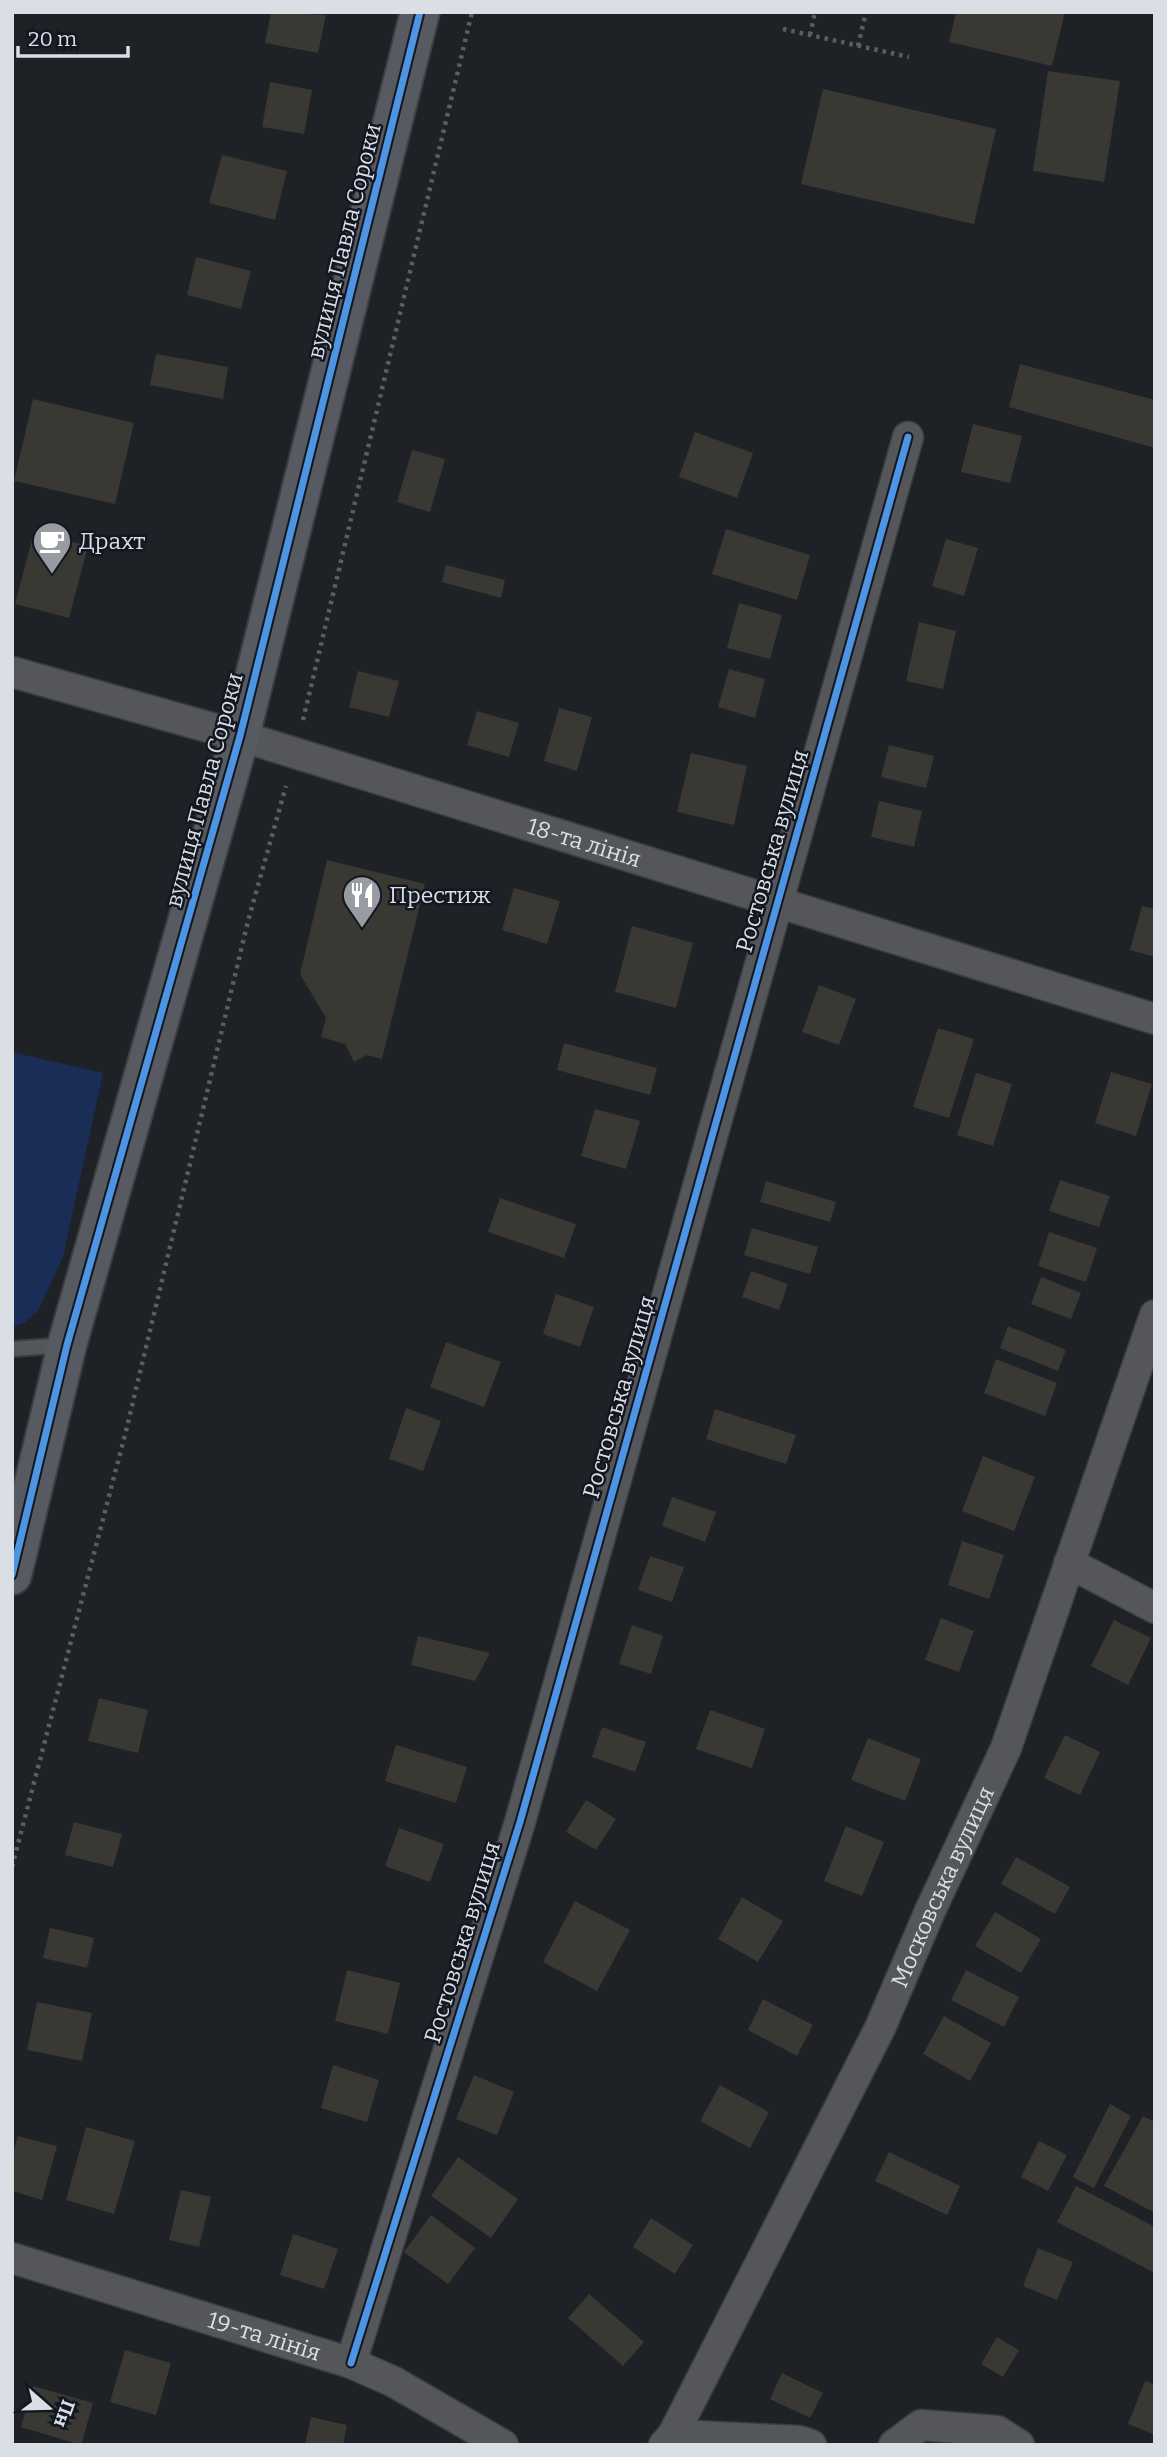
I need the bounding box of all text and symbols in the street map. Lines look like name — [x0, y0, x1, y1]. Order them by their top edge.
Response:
scale bar — [18, 14, 128, 58]
text: 20 m — [28, 26, 77, 52]
street label: вулиця Павла Сороки — [301, 120, 387, 362]
cafe icon: Драхт — [31, 520, 73, 575]
place label: Драхт — [79, 527, 146, 555]
street label: вулиця Павла Сороки — [159, 670, 249, 910]
street label: Ростовська вулиця — [730, 747, 814, 955]
street label: 18-та лінія — [524, 812, 644, 873]
restaurant icon: Престиж — [341, 874, 383, 929]
place label: Престиж — [389, 881, 492, 909]
street label: Ростовська вулиця — [577, 1293, 661, 1501]
street label: Московська вулиця — [885, 1782, 1000, 1992]
street label: Ростовська вулиця — [418, 1838, 506, 2046]
street label: 19-та лінія — [204, 2305, 324, 2367]
north arrow — [14, 2373, 84, 2443]
text: Пн — [49, 2397, 80, 2431]

